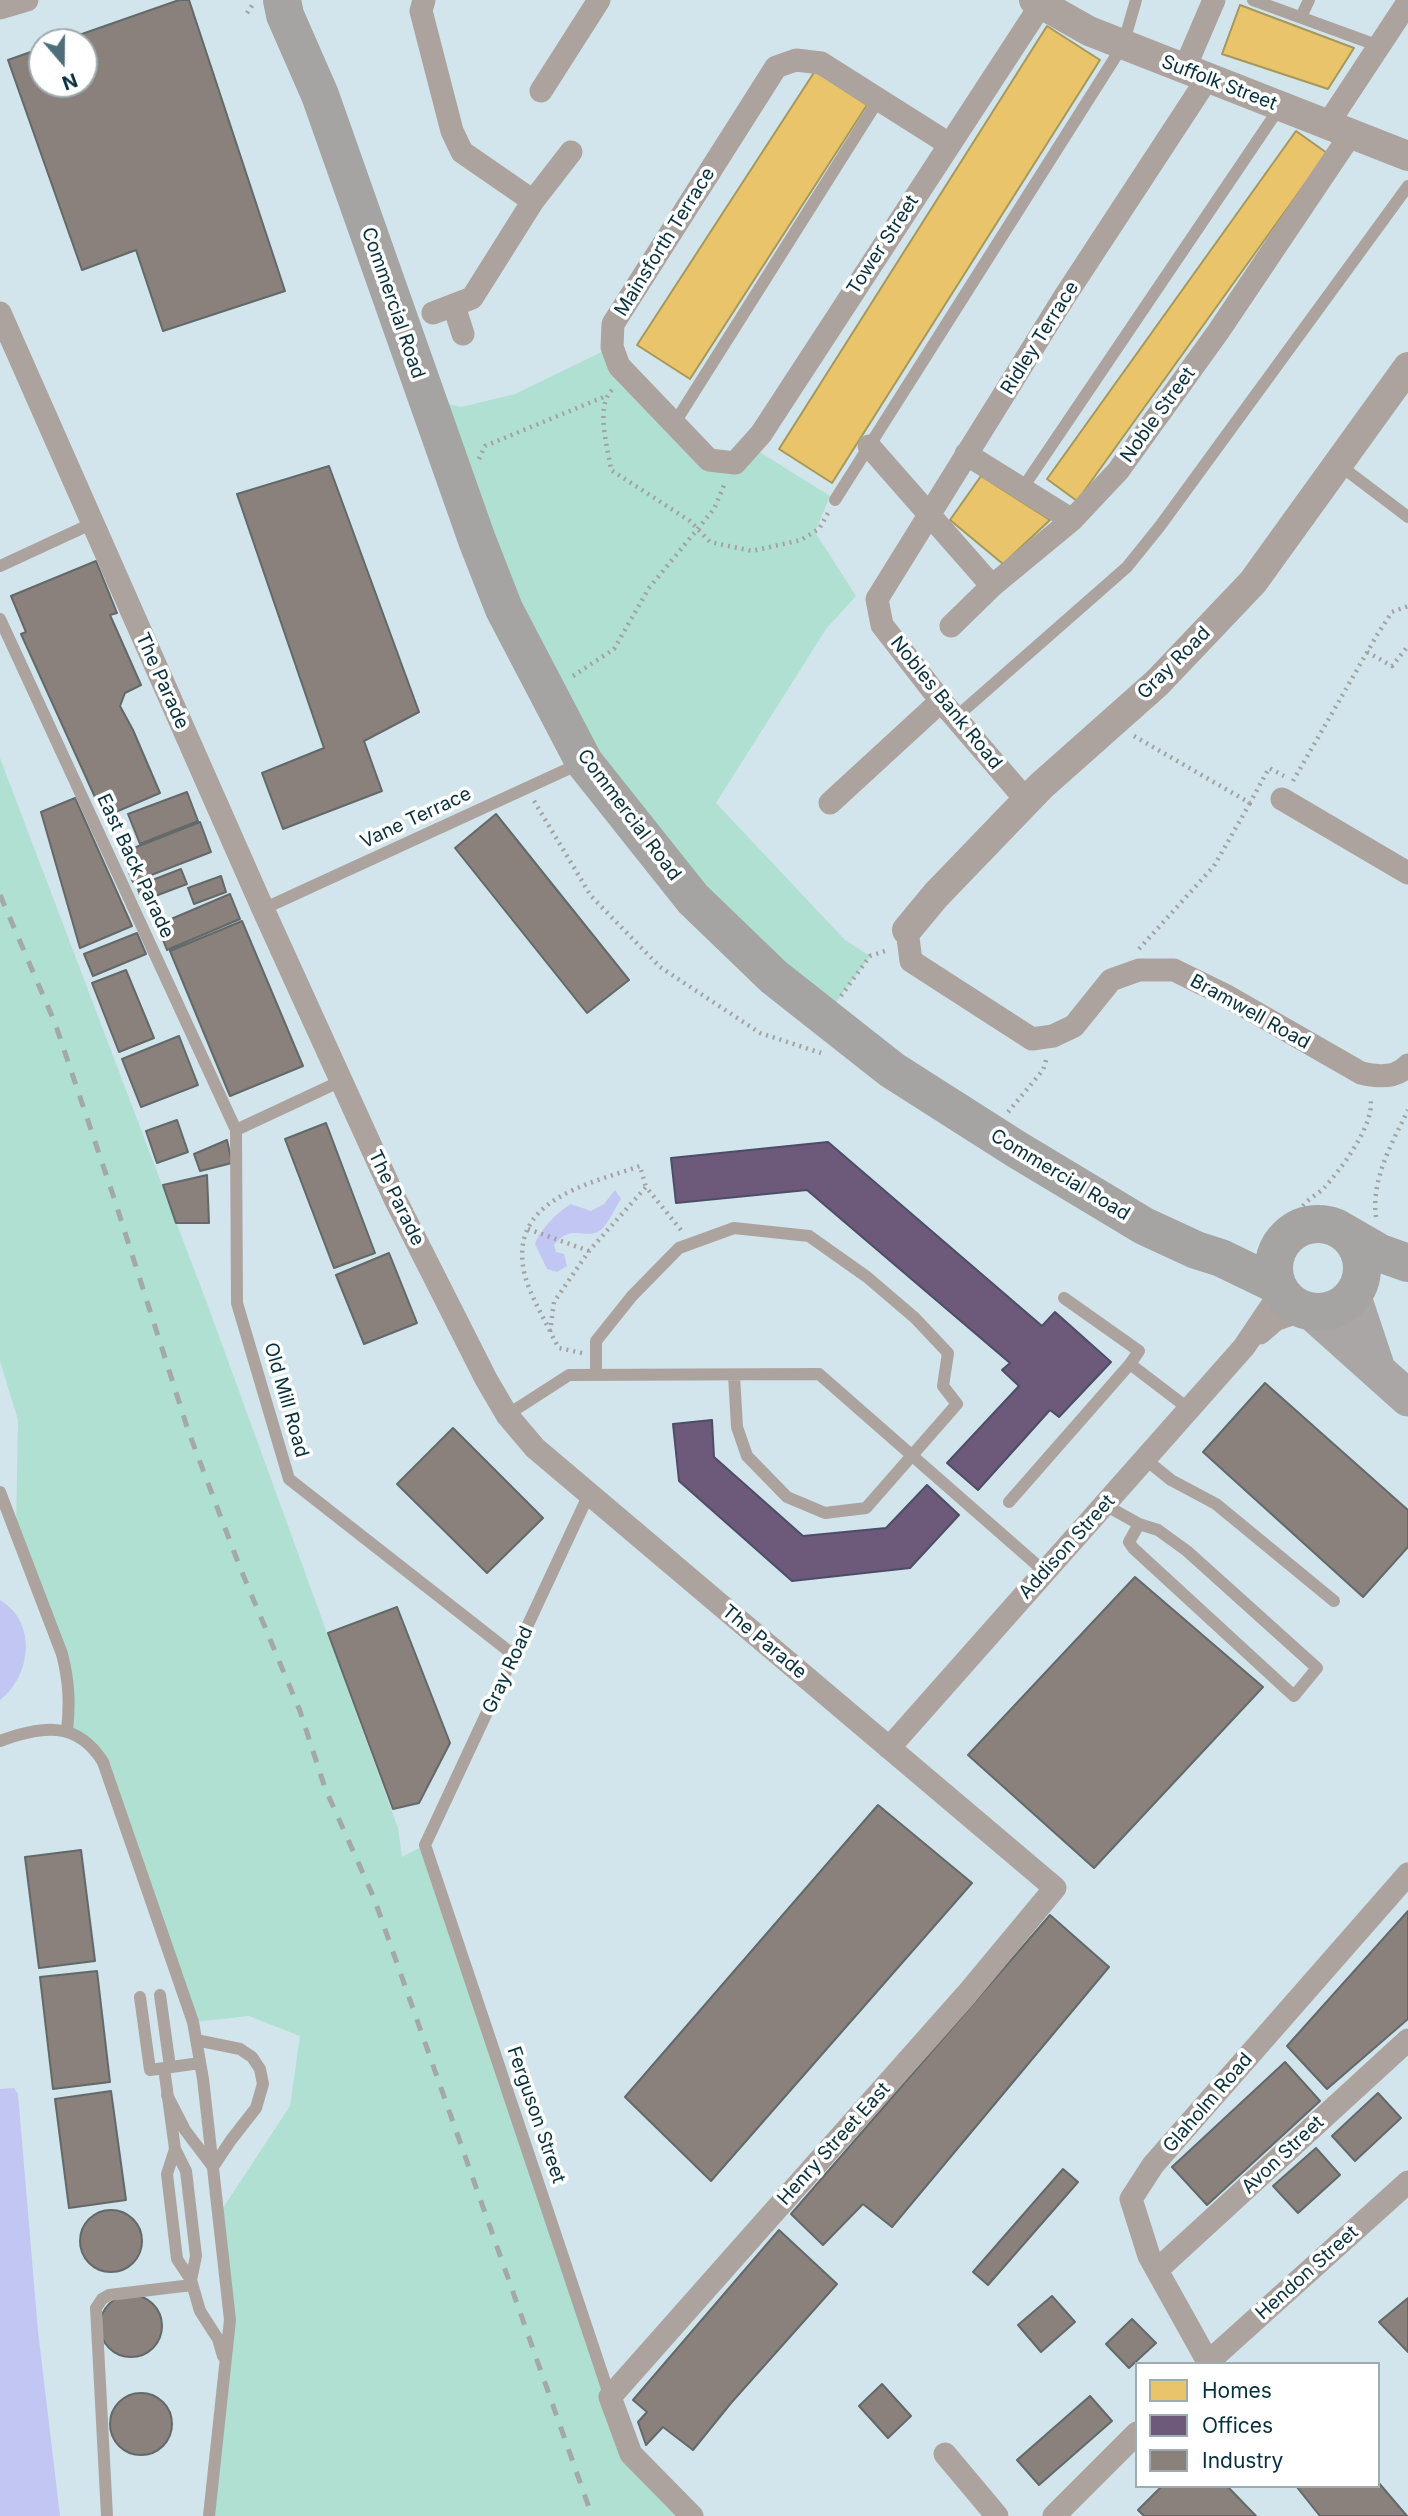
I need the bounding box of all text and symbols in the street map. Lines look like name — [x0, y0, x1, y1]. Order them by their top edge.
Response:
north arrow — [28, 28, 98, 98]
street label: Suffolk Street — [1158, 51, 1280, 115]
text: N — [59, 68, 80, 95]
street label: Mainsforth Terrace — [610, 164, 720, 320]
street label: Tower Street — [842, 191, 924, 299]
street label: Commercial Road — [356, 224, 430, 382]
street label: Ridley Terrace — [996, 277, 1084, 399]
street label: Noble Street — [1116, 363, 1200, 467]
street label: Gray Road — [1133, 622, 1215, 704]
street label: The Parade — [131, 629, 193, 733]
street label: Nobles Bank Road — [885, 632, 1007, 774]
street label: Commercial Road — [572, 745, 686, 885]
street label: Vane Terrace — [357, 782, 475, 854]
street label: East Back Parade — [92, 790, 178, 942]
street label: Bramwell Road — [1186, 970, 1314, 1054]
street label: Commercial Road — [986, 1124, 1134, 1226]
street label: The Parade — [363, 1147, 429, 1249]
street label: Old Mill Road — [259, 1340, 313, 1460]
street label: Addison Street — [1014, 1490, 1120, 1604]
street label: The Parade — [717, 1600, 811, 1684]
street label: Gray Road — [478, 1623, 538, 1717]
street label: Ferguson Street — [502, 2044, 570, 2186]
street label: Glaholm Road — [1159, 2049, 1257, 2157]
street label: Henry Street East — [773, 2078, 895, 2210]
street label: Avon Street — [1237, 2111, 1329, 2199]
street label: Hendon Street — [1251, 2221, 1363, 2325]
legend — [1135, 2362, 1380, 2488]
text: Homes — [1202, 2378, 1272, 2403]
text: Offices — [1202, 2413, 1273, 2438]
text: Industry — [1202, 2448, 1283, 2473]

